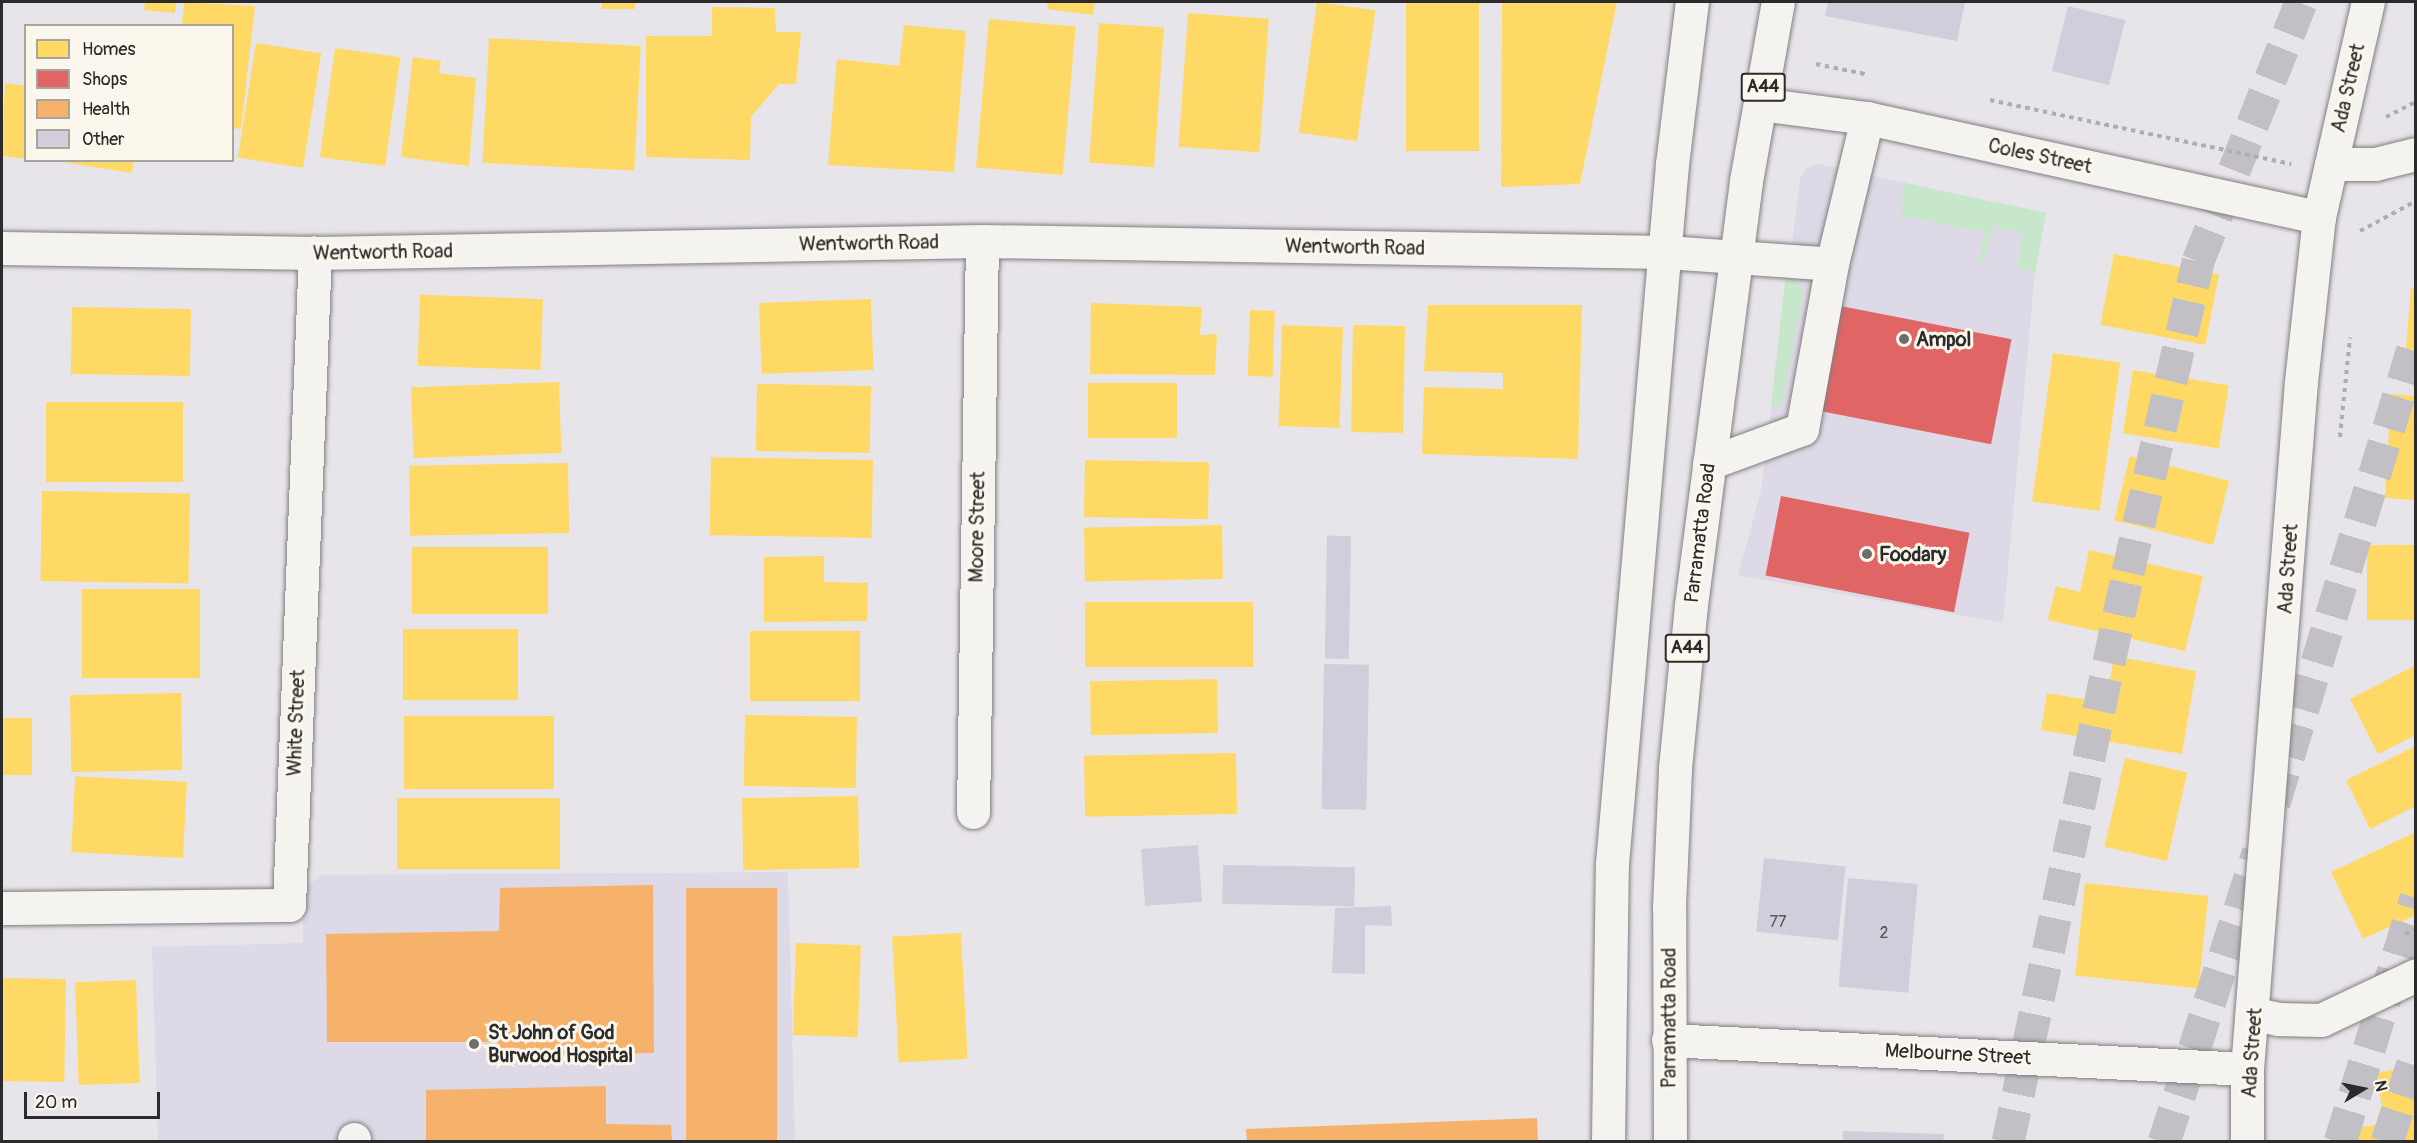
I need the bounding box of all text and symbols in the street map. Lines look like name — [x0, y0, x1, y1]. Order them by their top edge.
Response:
legend — [24, 24, 234, 162]
text: Homes — [82, 38, 135, 61]
street label: Ada Street — [2326, 41, 2370, 135]
text: Shops — [82, 68, 127, 91]
road number: A44 — [1740, 72, 1786, 102]
text: Health — [82, 98, 130, 121]
text: Other — [82, 128, 124, 151]
street label: Coles Street — [1986, 133, 2094, 179]
street label: Wentworth Road — [799, 230, 939, 256]
street label: Wentworth Road — [1285, 234, 1425, 260]
street label: Wentworth Road — [313, 239, 453, 265]
place label: Ampol — [1916, 327, 1971, 351]
marker: Ampol — [1897, 332, 1911, 346]
street label: Parramatta Road — [1680, 462, 1720, 604]
street label: Moore Street — [964, 471, 990, 583]
street label: Ada Street — [2273, 523, 2303, 615]
place label: Foodary — [1879, 542, 1946, 566]
marker: Foodary — [1860, 547, 1874, 561]
road number: A44 — [1664, 633, 1710, 663]
street label: White Street — [282, 669, 310, 777]
house number: 77 — [1770, 912, 1786, 932]
house number: 2 — [1880, 923, 1888, 943]
street label: Parramatta Road — [1657, 948, 1681, 1088]
street label: Ada Street — [2237, 1007, 2267, 1099]
place label: St John of God Burwood Hospital — [488, 1020, 633, 1067]
marker: St John of God Burwood Hospital — [465, 1035, 483, 1053]
street label: Melbourne Street — [1884, 1038, 2032, 1070]
north arrow — [2333, 1059, 2393, 1119]
text: N — [2370, 1079, 2392, 1093]
scale bar — [27, 1080, 164, 1118]
text: 20 m — [35, 1091, 77, 1114]

